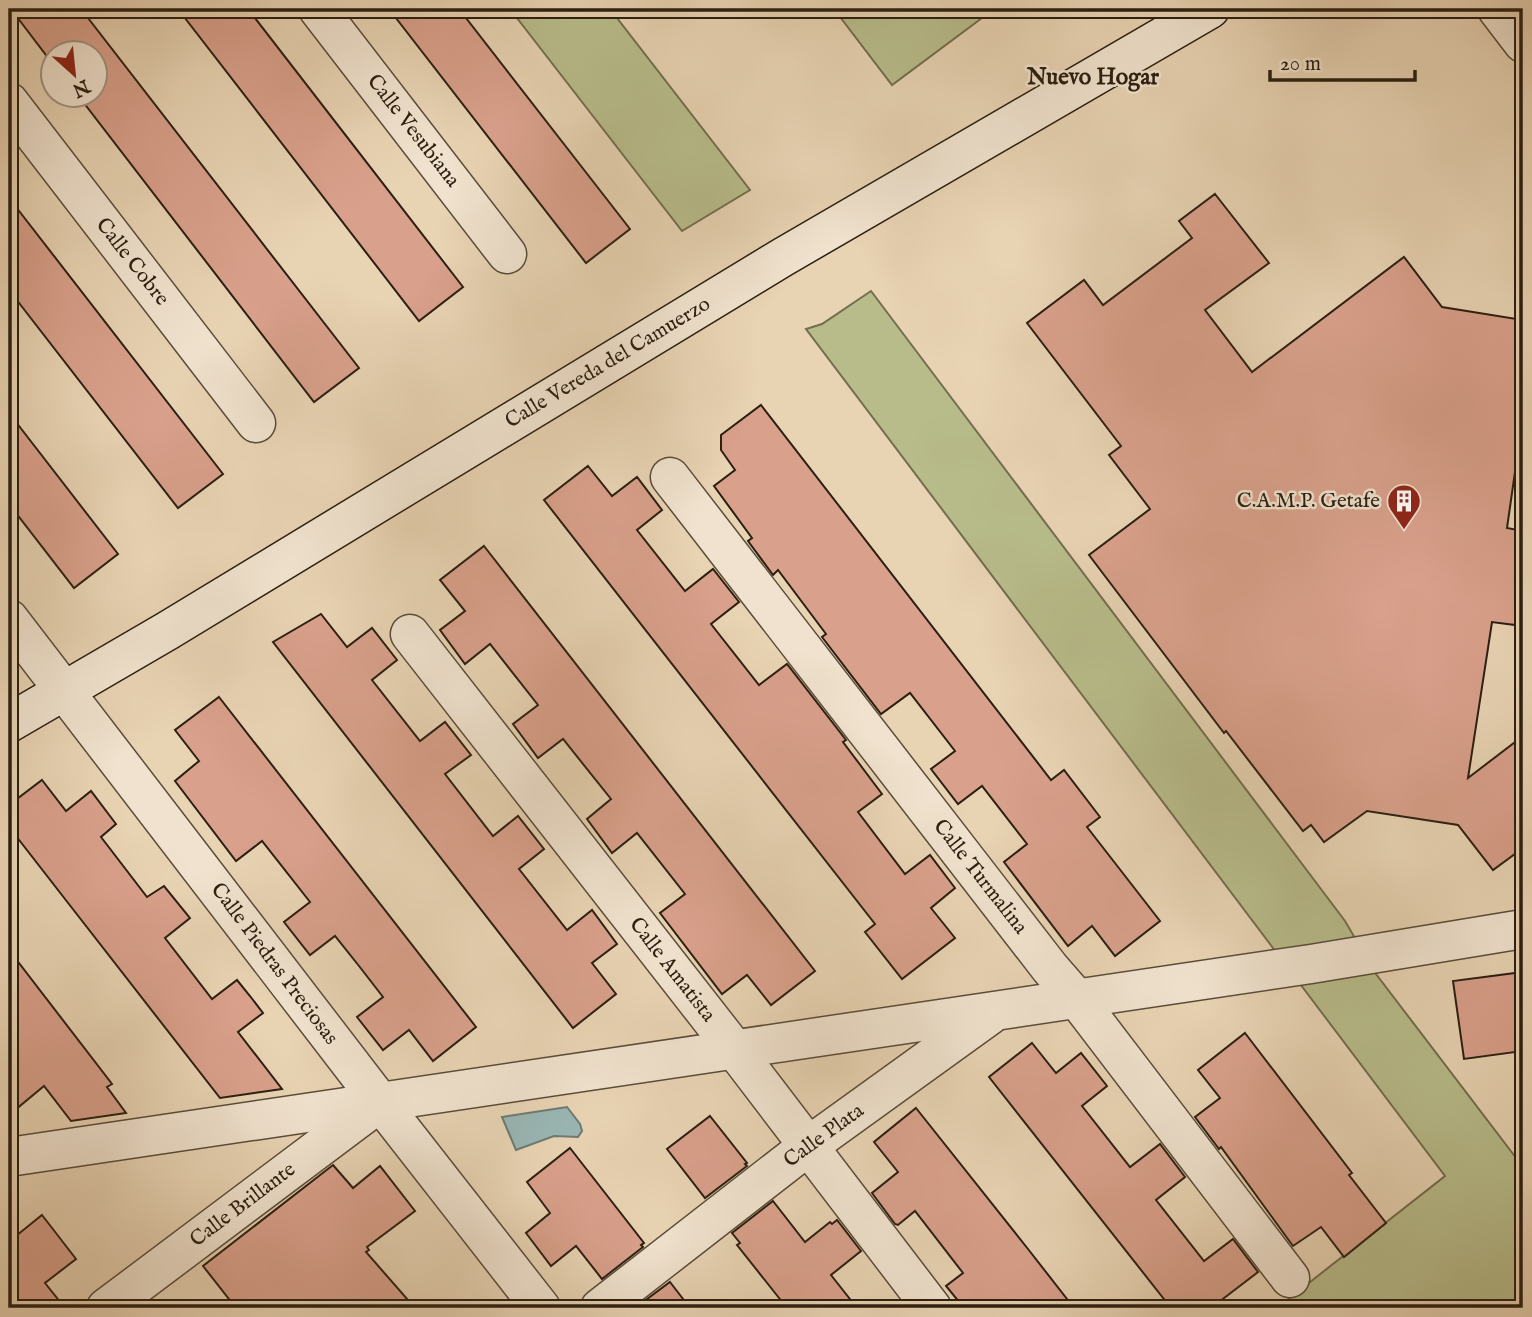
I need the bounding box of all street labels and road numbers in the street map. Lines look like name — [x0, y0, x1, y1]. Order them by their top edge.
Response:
street label: Calle Vesubiana — [360, 69, 466, 194]
street label: Calle Cobre — [89, 212, 175, 312]
street label: Calle Vereda del Camuerzo — [500, 291, 716, 435]
street label: Calle Turmalina — [927, 814, 1034, 941]
street label: Calle Piedras Preciosas — [204, 878, 344, 1050]
street label: Calle Amatista — [623, 912, 722, 1029]
street label: Calle Plata — [778, 1097, 870, 1174]
street label: Calle Brillante — [185, 1156, 302, 1254]

